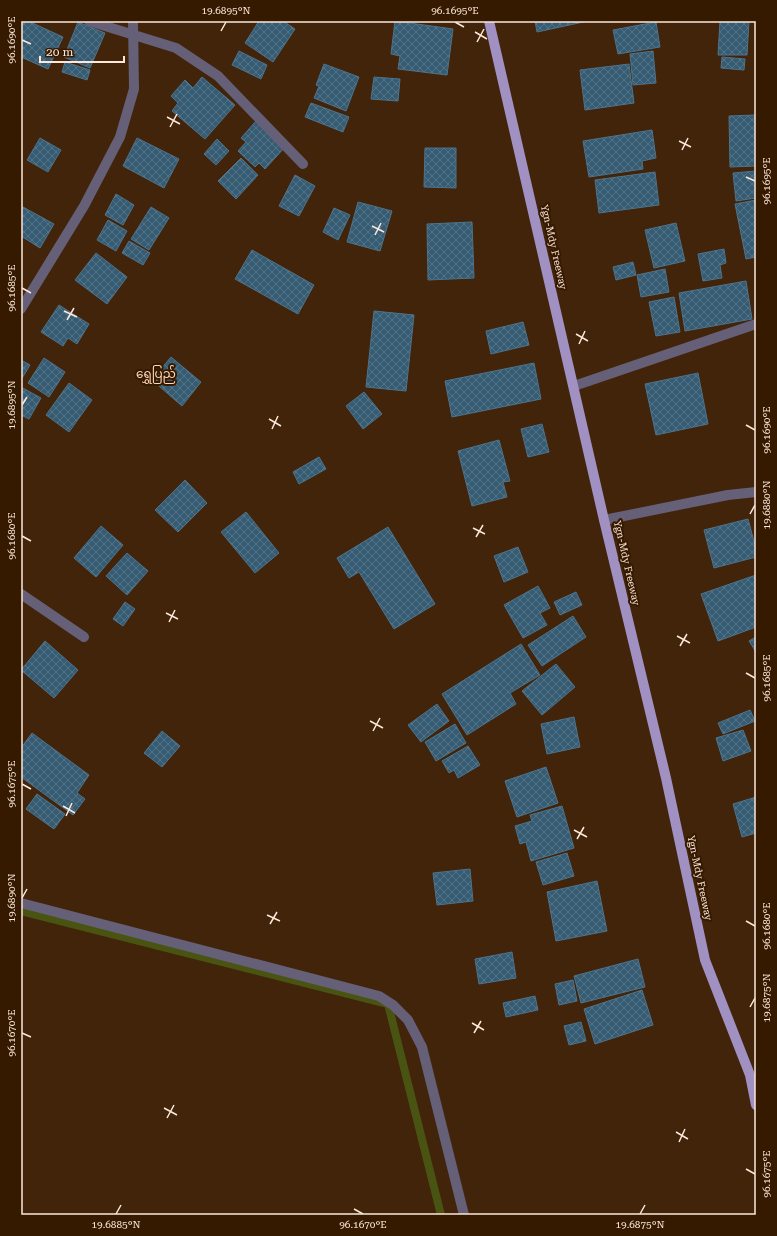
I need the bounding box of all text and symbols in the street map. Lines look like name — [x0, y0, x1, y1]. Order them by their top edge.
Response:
text: 19.6895°N — [201, 5, 251, 16]
text: 96.1695°E — [431, 5, 479, 16]
text: 96.1690°E — [6, 16, 17, 64]
scale bar — [40, 38, 124, 64]
text: 20 m — [46, 45, 73, 59]
text: 96.1695°E — [761, 157, 772, 205]
street label: Ygn-Mdy Freeway — [539, 203, 569, 291]
text: 96.1685°E — [6, 264, 17, 312]
district label: ရွှေပြည် — [136, 365, 176, 384]
text: 19.6895°N — [6, 380, 17, 430]
text: 96.1690°E — [761, 406, 772, 454]
text: 19.6880°N — [761, 480, 772, 530]
text: 96.1680°E — [6, 512, 17, 560]
street label: Ygn-Mdy Freeway — [612, 519, 642, 607]
text: 96.1685°E — [761, 654, 772, 702]
text: 96.1675°E — [6, 760, 17, 808]
street label: Ygn-Mdy Freeway — [686, 834, 714, 922]
text: 19.6890°N — [6, 873, 17, 923]
text: 96.1680°E — [761, 902, 772, 950]
text: 19.6875°N — [761, 973, 772, 1023]
text: 96.1670°E — [6, 1009, 17, 1057]
text: 96.1675°E — [761, 1150, 772, 1198]
text: 19.6885°N — [91, 1219, 141, 1230]
text: 96.1670°E — [339, 1219, 387, 1230]
text: 19.6875°N — [615, 1219, 665, 1230]

